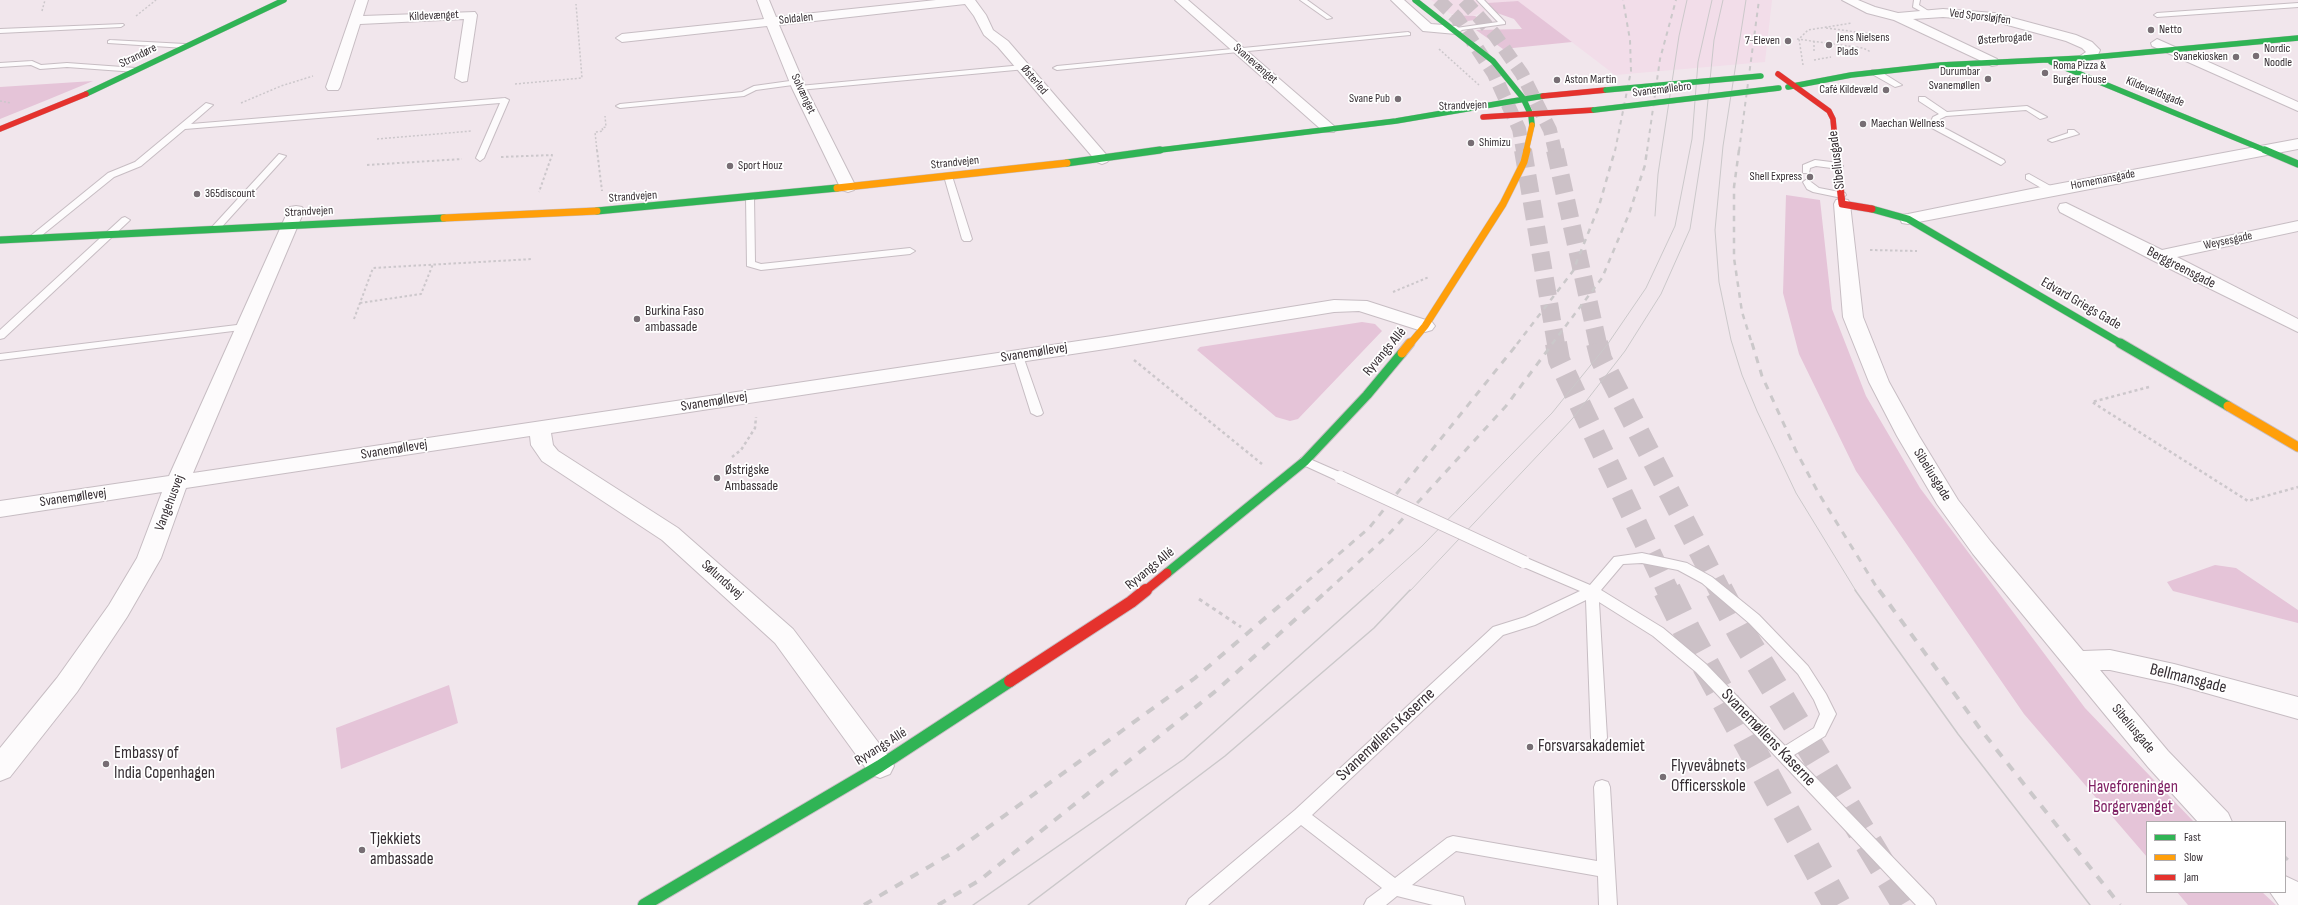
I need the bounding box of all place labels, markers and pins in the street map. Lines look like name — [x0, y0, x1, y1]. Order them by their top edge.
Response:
place label: Netto — [2159, 23, 2182, 37]
marker: Netto — [2146, 25, 2156, 35]
place label: Jens Nielsens Plads — [1837, 31, 1890, 59]
place label: 7-Eleven — [1745, 34, 1780, 48]
marker: 7-Eleven — [1783, 36, 1793, 46]
marker: Jens Nielsens Plads — [1824, 40, 1834, 50]
place label: Nordic Noodle — [2264, 42, 2292, 70]
place label: Svanekiosken — [2173, 50, 2228, 64]
marker: Nordic Noodle — [2251, 51, 2261, 61]
marker: Svanekiosken — [2231, 52, 2241, 62]
place label: Roma Pizza & Burger House — [2053, 59, 2107, 87]
place label: Durumbar Svanemøllen — [1929, 65, 1980, 93]
marker: Roma Pizza & Burger House — [2040, 68, 2050, 78]
place label: Aston Martin — [1565, 73, 1616, 87]
marker: Durumbar Svanemøllen — [1983, 74, 1993, 84]
marker: Aston Martin — [1552, 75, 1562, 85]
place label: Café Kildevæld — [1819, 83, 1878, 97]
marker: Café Kildevæld — [1881, 85, 1891, 95]
place label: Svane Pub — [1349, 92, 1390, 106]
marker: Svane Pub — [1393, 94, 1403, 104]
place label: Maechan Wellness — [1871, 117, 1945, 131]
marker: Maechan Wellness — [1858, 119, 1868, 129]
place label: Shimizu — [1479, 136, 1511, 150]
marker: Shimizu — [1466, 138, 1476, 148]
place label: Sport Houz — [738, 159, 783, 173]
marker: Sport Houz — [725, 161, 735, 171]
place label: Shell Express — [1750, 170, 1802, 184]
marker: Shell Express — [1805, 172, 1815, 182]
place label: 365discount — [205, 187, 255, 201]
marker: 365discount — [192, 189, 202, 199]
place label: Burkina Faso ambassade — [645, 303, 704, 336]
marker: Burkina Faso ambassade — [632, 314, 642, 324]
place label: Østrigske Ambassade — [725, 462, 778, 494]
marker: Østrigske Ambassade — [712, 473, 722, 483]
place label: Forsvarsakademiet — [1538, 737, 1645, 757]
marker: Forsvarsakademiet — [1525, 742, 1535, 752]
place label: Embassy of India Copenhagen — [114, 744, 215, 784]
place label: Flyvevåbnets Officersskole — [1671, 757, 1746, 797]
marker: Embassy of India Copenhagen — [101, 759, 111, 769]
marker: Flyvevåbnets Officersskole — [1658, 772, 1668, 782]
place label: Tjekkiets ambassade — [370, 830, 433, 870]
marker: Tjekkiets ambassade — [357, 845, 367, 855]

